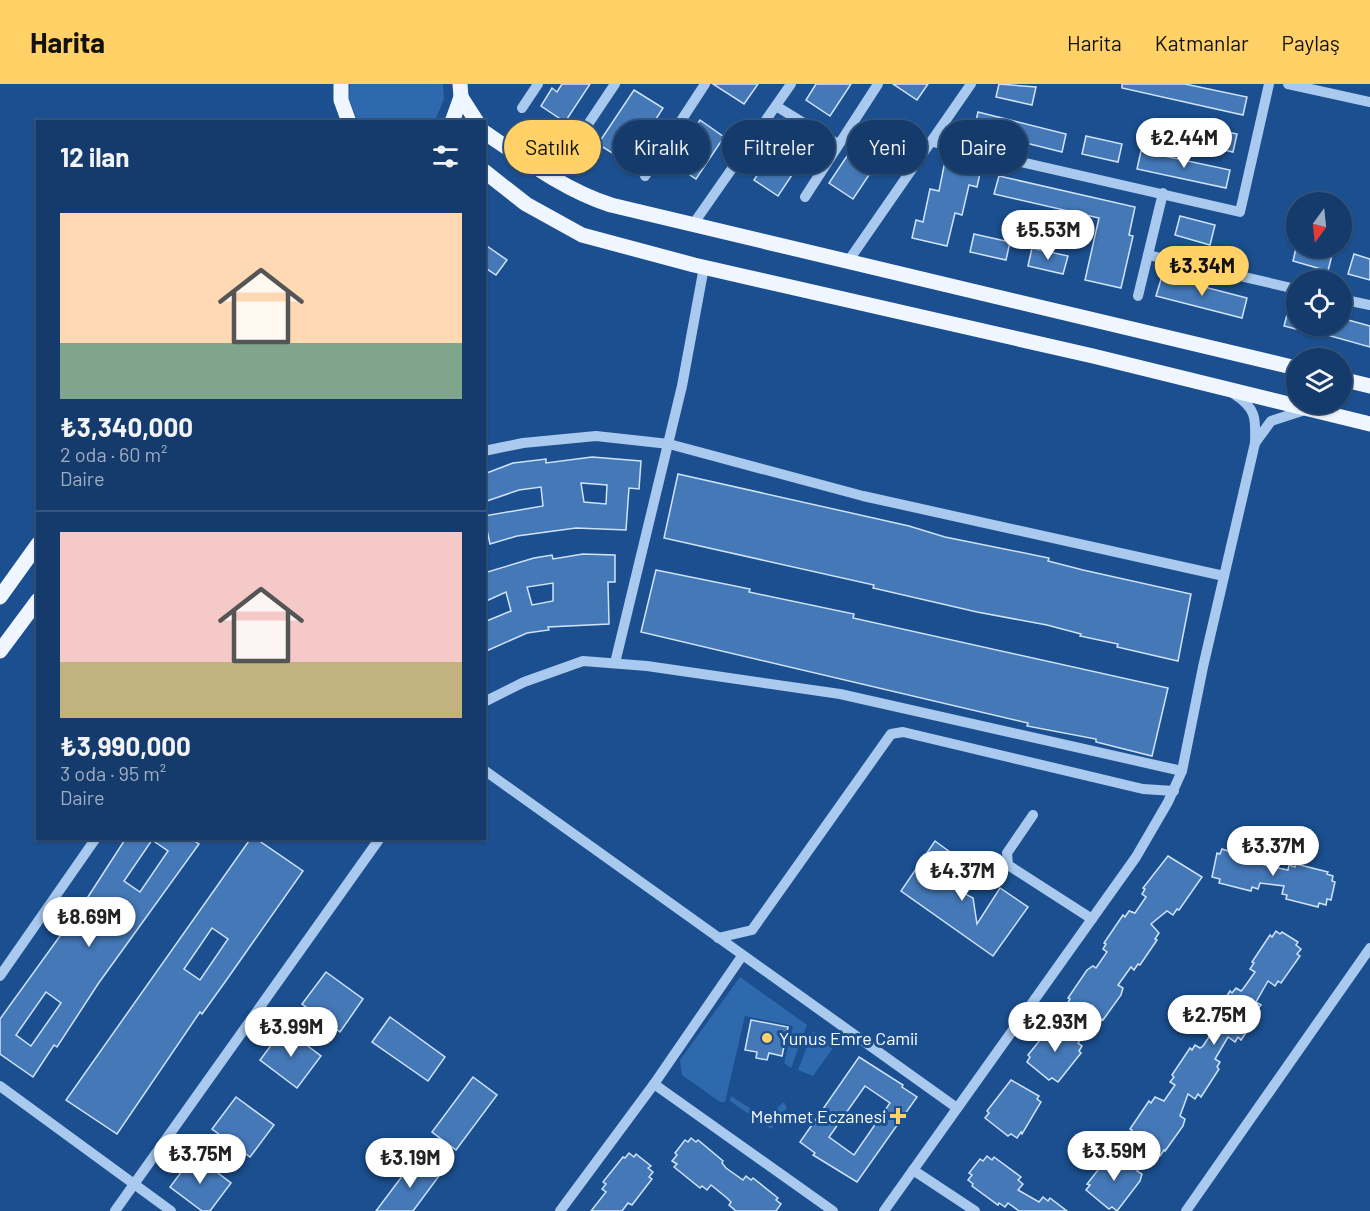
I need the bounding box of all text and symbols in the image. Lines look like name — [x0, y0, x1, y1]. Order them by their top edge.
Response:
text: Harita — [30, 25, 105, 59]
text: Harita — [1067, 30, 1122, 55]
text: Katmanlar — [1155, 30, 1249, 55]
text: Paylaş — [1282, 30, 1340, 55]
pin: ₺2.44M — [1135, 118, 1233, 169]
chip: Satılık — [504, 120, 601, 174]
chip: Kiralık — [613, 120, 710, 174]
chip: Filtreler — [722, 120, 835, 174]
chip: Yeni — [847, 120, 927, 174]
chip: Daire — [939, 120, 1028, 174]
text: ₺2.44M — [1150, 125, 1218, 149]
icon: filters — [429, 140, 462, 173]
text: 12 ilan — [60, 141, 129, 172]
north arrow — [1286, 192, 1352, 258]
map controls — [1286, 192, 1352, 414]
pin: ₺5.53M — [999, 210, 1097, 261]
text: ₺5.53M — [1015, 217, 1081, 241]
pin: ₺3.34M — [1153, 246, 1251, 297]
icon: home — [207, 252, 315, 360]
text: ₺3.34M — [1169, 253, 1235, 277]
button: locate — [1286, 270, 1352, 336]
button: layers — [1286, 348, 1352, 414]
text: ₺3,340,000 — [60, 411, 193, 442]
text: 2 oda · 60 m² — [60, 442, 168, 466]
text: Daire — [60, 466, 105, 490]
icon: home — [207, 571, 315, 679]
text: ₺3,990,000 — [60, 730, 191, 761]
text: 3 oda · 95 m² — [60, 761, 166, 785]
text: Daire — [60, 785, 105, 809]
pin: ₺3.37M — [1224, 826, 1322, 877]
text: ₺3.37M — [1241, 833, 1305, 857]
pin: ₺4.37M — [913, 851, 1011, 902]
text: ₺4.37M — [929, 858, 995, 882]
pin: ₺8.69M — [40, 897, 138, 948]
text: ₺8.69M — [57, 904, 121, 928]
pin: ₺2.75M — [1165, 995, 1263, 1046]
pin: ₺2.93M — [1006, 1002, 1104, 1053]
text: ₺2.75M — [1182, 1002, 1246, 1026]
pin: ₺3.99M — [242, 1007, 340, 1058]
text: ₺2.93M — [1022, 1009, 1088, 1033]
text: ₺3.99M — [259, 1014, 323, 1038]
place label: Yunus Emre Camii — [779, 1027, 918, 1049]
marker: Yunus Emre Camii — [760, 1031, 774, 1045]
place label: Mehmet Eczanesi — [750, 1105, 886, 1127]
marker: Mehmet Eczanesi — [891, 1109, 905, 1123]
pin: ₺3.59M — [1065, 1131, 1163, 1182]
pin: ₺3.75M — [151, 1134, 249, 1185]
pin: ₺3.19M — [361, 1138, 459, 1189]
text: ₺3.59M — [1082, 1138, 1146, 1162]
text: ₺3.75M — [168, 1141, 232, 1165]
text: ₺3.19M — [379, 1145, 441, 1169]

